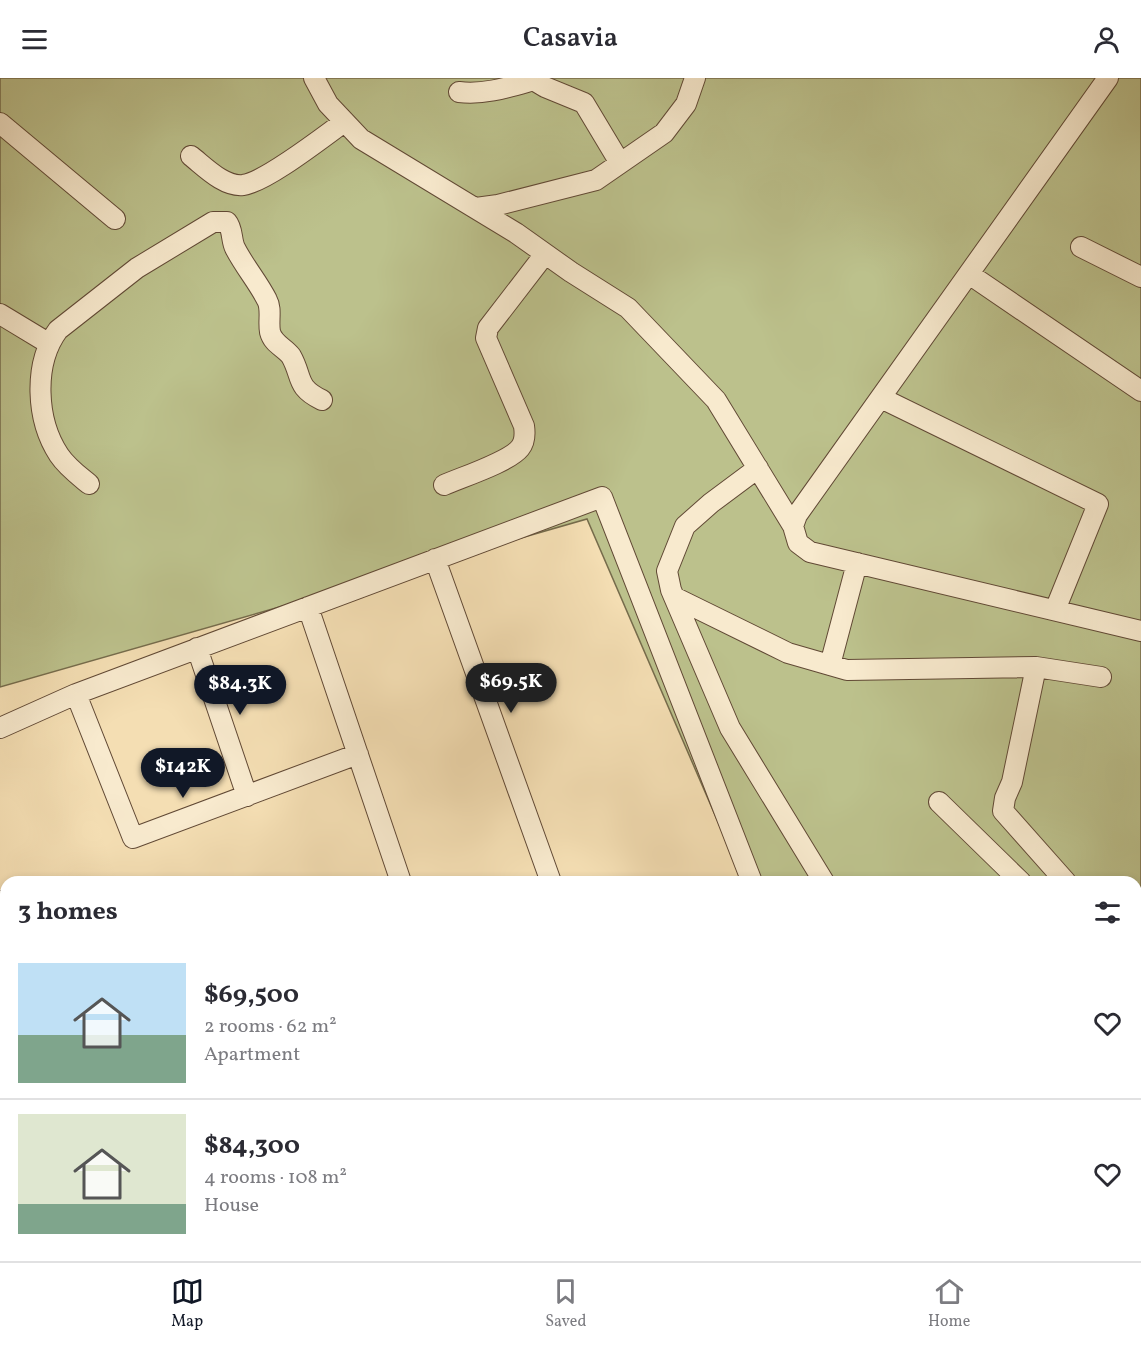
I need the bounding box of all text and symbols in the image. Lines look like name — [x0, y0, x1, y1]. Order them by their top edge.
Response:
text: Casavia — [523, 20, 618, 58]
icon: menu — [18, 23, 51, 56]
icon: person — [1090, 23, 1123, 56]
pin: $69.5K — [462, 663, 560, 714]
pin: $84.3K — [191, 665, 289, 716]
text: $69.5K — [480, 668, 542, 696]
text: $84.3K — [208, 670, 272, 698]
pin: $142K — [141, 748, 225, 799]
text: $142K — [155, 753, 211, 781]
text: 3 homes — [18, 894, 118, 930]
icon: filters — [1091, 896, 1124, 929]
text: $69,500 — [204, 977, 299, 1013]
icon: home — [66, 987, 138, 1059]
icon: heart — [1091, 1007, 1124, 1040]
text: 2 rooms · 62 m² — [204, 1013, 337, 1041]
text: Apartment — [204, 1041, 300, 1069]
text: $84,300 — [204, 1128, 300, 1164]
icon: home — [66, 1138, 138, 1210]
icon: heart — [1091, 1158, 1124, 1191]
text: 4 rooms · 108 m² — [204, 1164, 347, 1192]
text: House — [204, 1192, 259, 1220]
tab: Map — [171, 1275, 204, 1333]
tab: Saved — [545, 1275, 586, 1333]
tab: Home — [928, 1275, 970, 1333]

